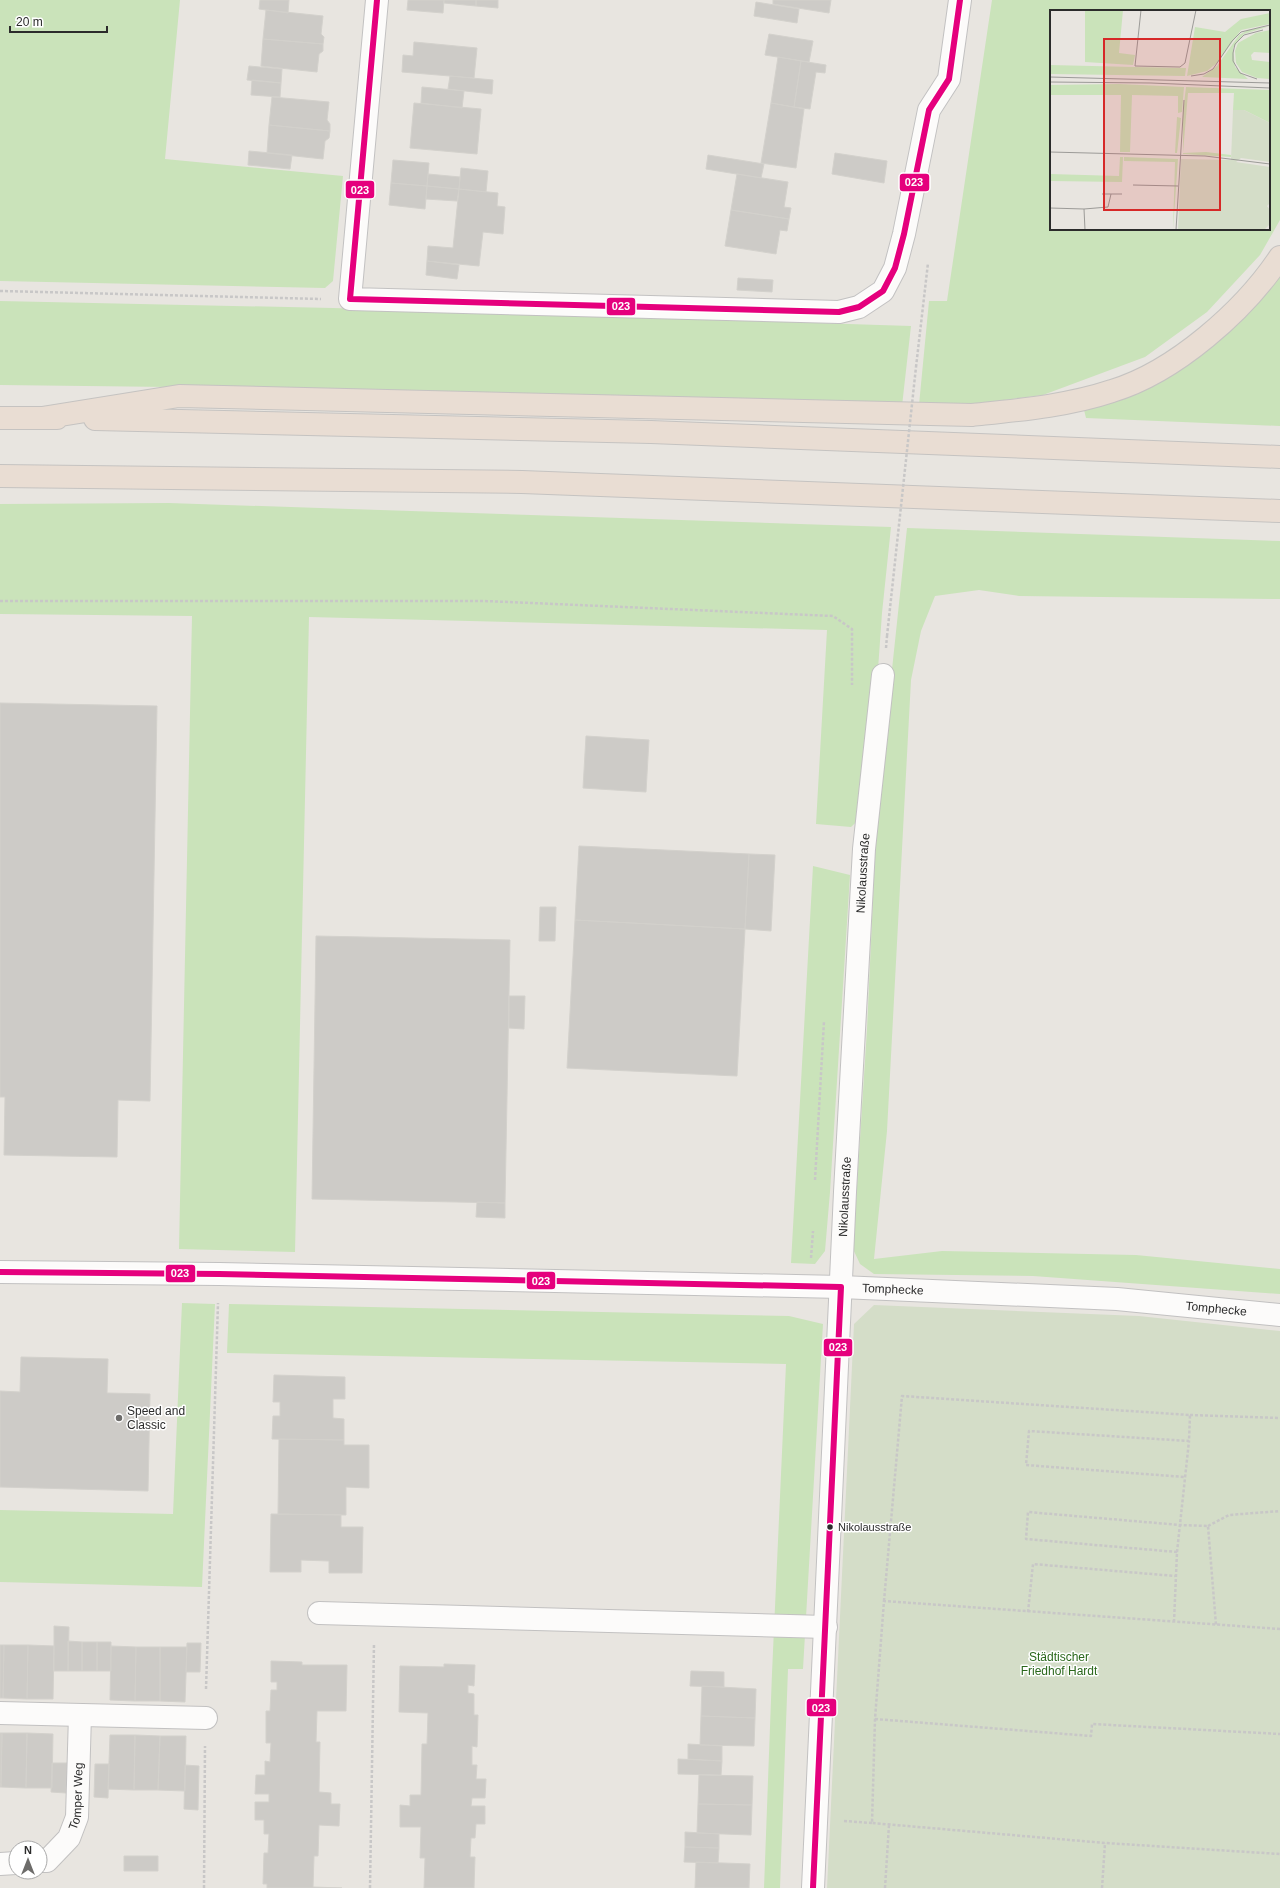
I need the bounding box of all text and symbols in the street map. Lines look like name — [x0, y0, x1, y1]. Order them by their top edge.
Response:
scale bar — [10, 8, 107, 34]
inset map — [1050, 10, 1270, 230]
text: 20 m — [16, 15, 43, 29]
line badge: 023 — [899, 173, 930, 192]
text: 023 — [905, 176, 923, 188]
line badge: 023 — [345, 180, 375, 199]
text: 023 — [351, 184, 369, 196]
line badge: 023 — [606, 297, 636, 316]
text: 023 — [612, 300, 630, 312]
street label: Nikolausstraße — [853, 832, 873, 914]
street label: Nikolausstraße — [836, 1156, 854, 1237]
line badge: 023 — [165, 1264, 196, 1283]
text: 023 — [171, 1267, 189, 1279]
line badge: 023 — [526, 1271, 556, 1290]
text: 023 — [532, 1275, 550, 1287]
street label: Tomphecke — [862, 1281, 924, 1298]
street label: Tomphecke — [1185, 1299, 1248, 1319]
line badge: 023 — [823, 1338, 853, 1357]
text: 023 — [829, 1341, 847, 1353]
place label: Speed and Classic — [127, 1404, 185, 1432]
marker: Speed and Classic — [114, 1413, 124, 1423]
place label: Nikolausstraße — [838, 1521, 911, 1533]
marker: Nikolausstraße — [825, 1522, 835, 1532]
park label: Städtischer Friedhof Hardt — [1021, 1650, 1098, 1678]
line badge: 023 — [806, 1698, 837, 1717]
text: 023 — [812, 1702, 830, 1714]
street label: Tomper Weg — [66, 1762, 86, 1832]
north arrow — [8, 1840, 48, 1880]
text: N — [24, 1844, 32, 1856]

